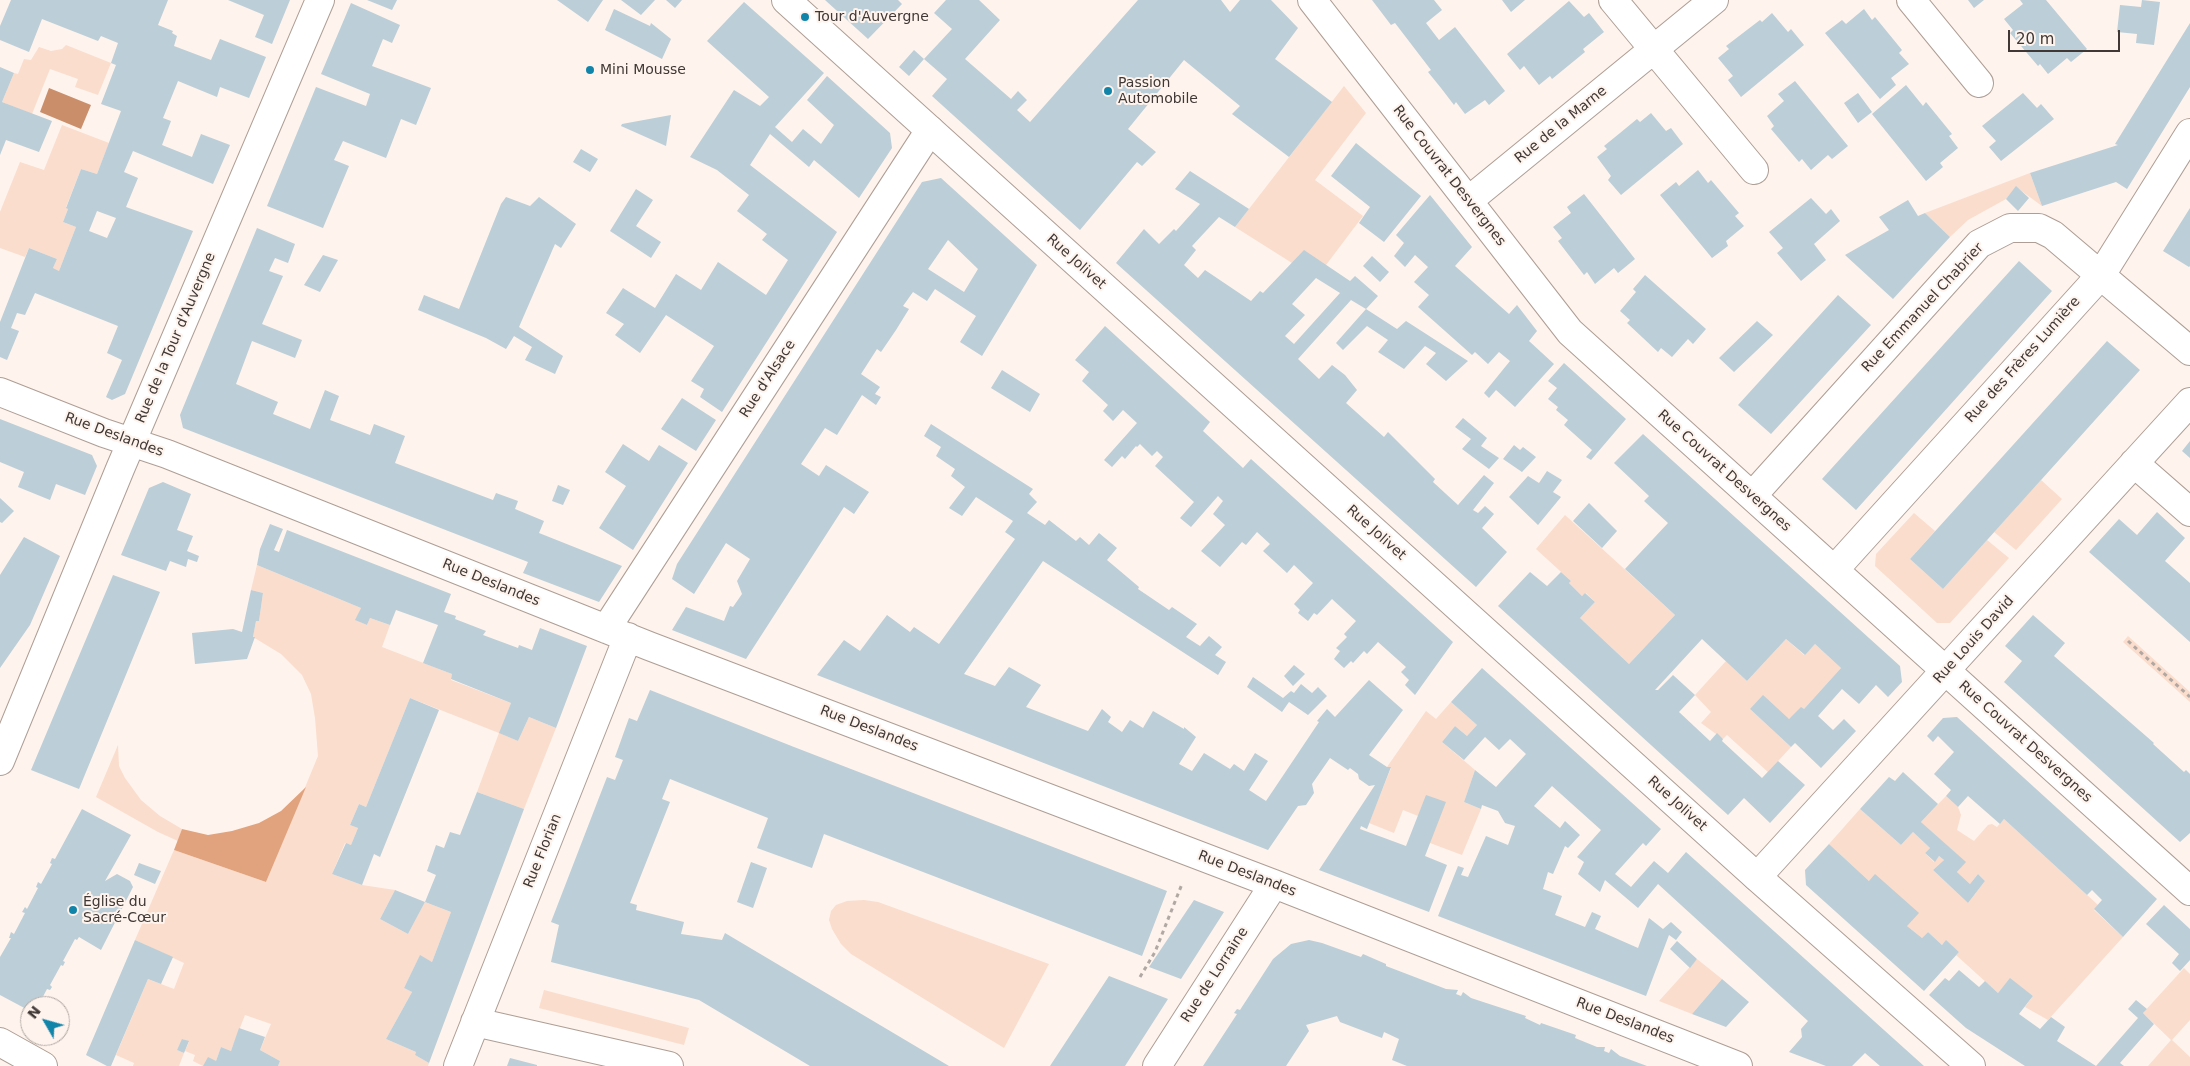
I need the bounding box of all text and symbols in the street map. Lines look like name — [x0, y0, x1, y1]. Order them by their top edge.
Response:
place label: Tour d'Auvergne — [815, 9, 929, 25]
marker: Tour d'Auvergne — [799, 11, 811, 23]
scale bar — [2010, 20, 2122, 52]
text: 20 m — [2016, 30, 2054, 48]
place label: Mini Mousse — [600, 62, 686, 78]
marker: Mini Mousse — [584, 64, 596, 76]
place label: Passion Automobile — [1118, 75, 1198, 108]
street label: Rue de la Marne — [1512, 83, 1610, 167]
marker: Passion Automobile — [1102, 85, 1114, 97]
street label: Rue Couvrat Desvergnes — [1389, 102, 1509, 250]
street label: Rue Jolivet — [1043, 231, 1109, 293]
street label: Rue Emmanuel Chabrier — [1859, 240, 1987, 376]
street label: Rue de la Tour d'Auvergne — [132, 250, 220, 426]
street label: Rue des Frères Lumière — [1962, 294, 2084, 426]
street label: Rue d'Alsace — [737, 337, 799, 421]
street label: Rue Couvrat Desvergnes — [1654, 407, 1794, 535]
street label: Rue Deslandes — [62, 409, 166, 461]
street label: Rue Jolivet — [1343, 502, 1409, 564]
street label: Rue Deslandes — [440, 556, 542, 610]
street label: Rue Louis David — [1930, 593, 2018, 687]
street label: Rue Couvrat Desvergnes — [1955, 678, 2095, 806]
street label: Rue Deslandes — [818, 703, 920, 755]
street label: Rue Jolivet — [1644, 773, 1710, 835]
street label: Rue Florian — [520, 811, 566, 891]
street label: Rue Deslandes — [1196, 848, 1298, 900]
place label: Église du Sacré-Cœur — [83, 894, 166, 926]
marker: Église du Sacré-Cœur — [67, 904, 79, 916]
street label: Rue de Lorraine — [1178, 924, 1252, 1026]
street label: Rue Deslandes — [1574, 995, 1676, 1047]
north arrow — [20, 996, 70, 1046]
text: N — [24, 1003, 44, 1022]

